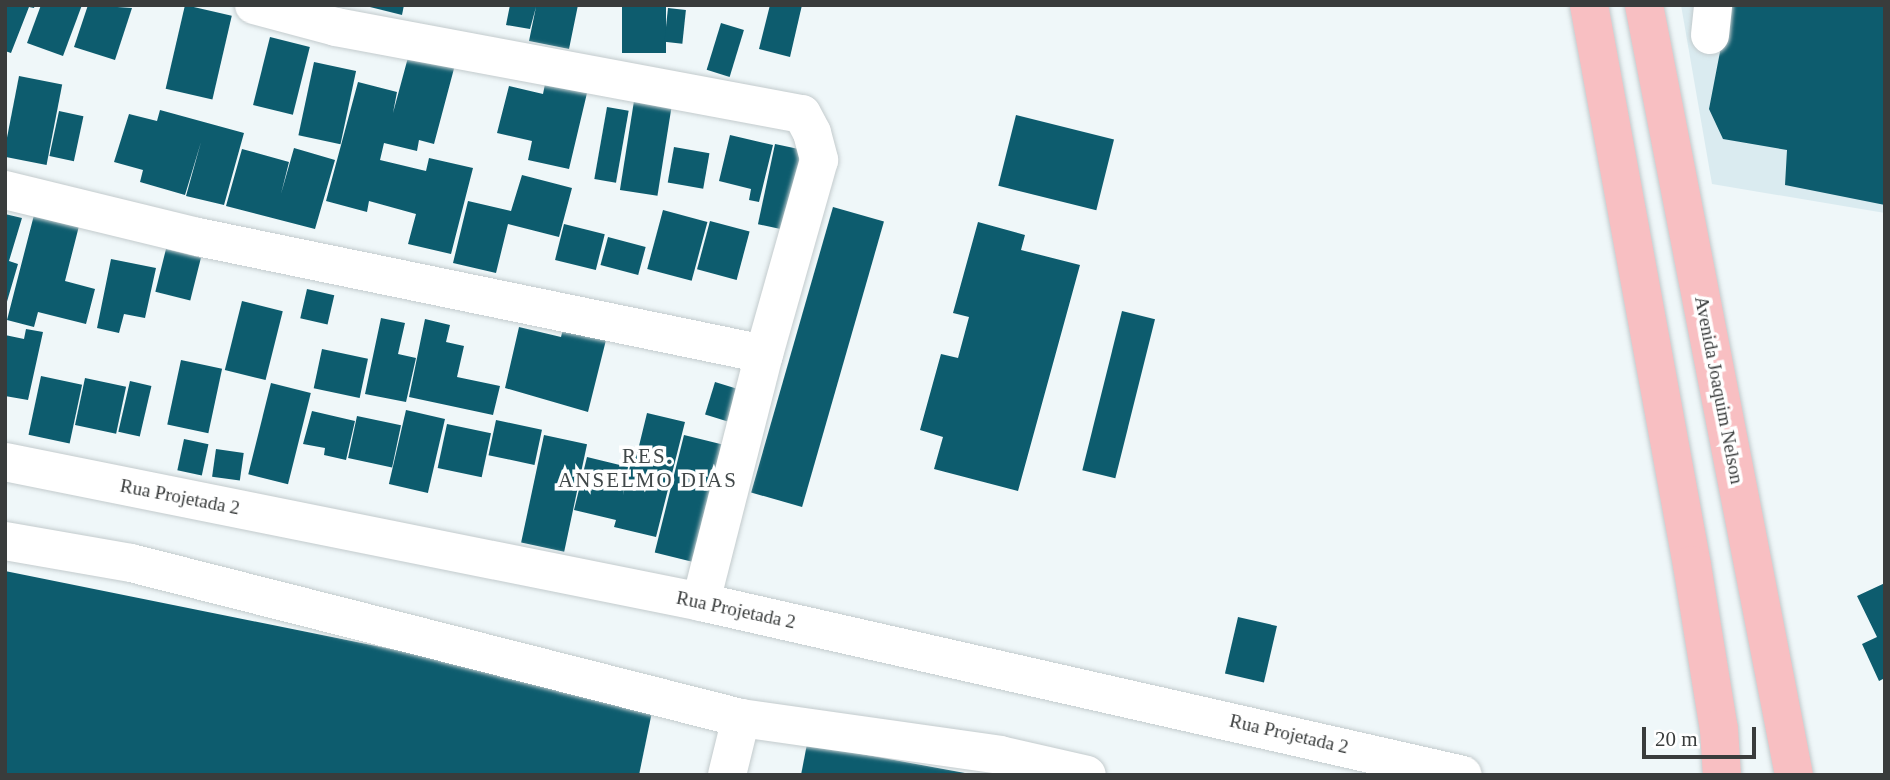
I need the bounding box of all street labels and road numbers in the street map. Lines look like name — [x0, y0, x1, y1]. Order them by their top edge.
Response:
street label: Avenida Joaquim Nelson — [1690, 294, 1748, 486]
street label: Rua Projetada 2 — [118, 474, 242, 520]
street label: Rua Projetada 2 — [674, 586, 798, 634]
street label: Rua Projetada 2 — [1227, 709, 1351, 759]

